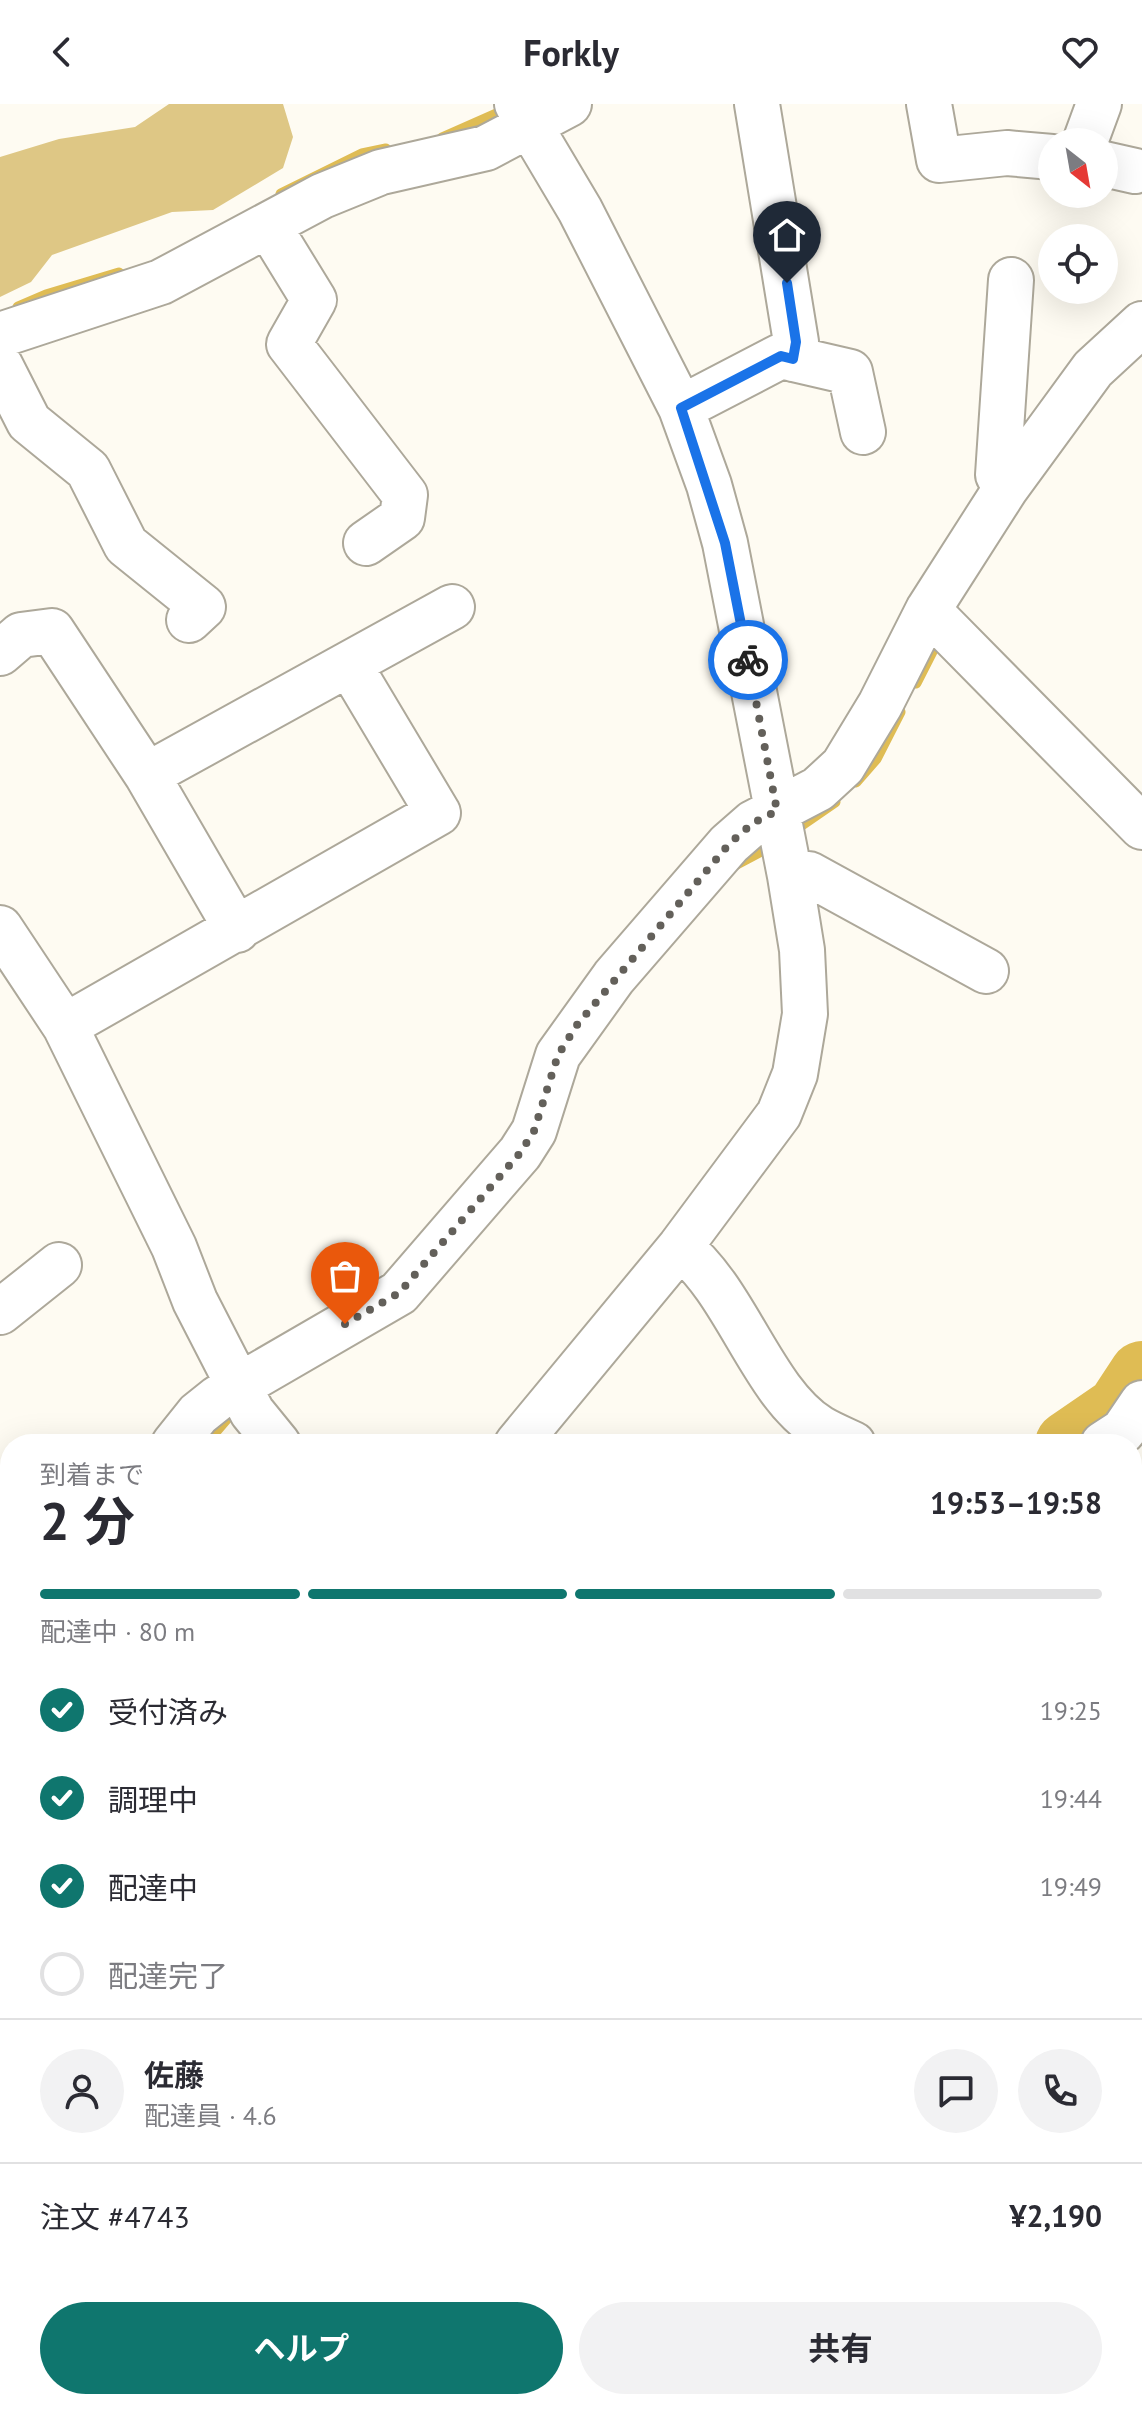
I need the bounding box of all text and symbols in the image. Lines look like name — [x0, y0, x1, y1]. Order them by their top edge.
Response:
text: Forkly — [523, 29, 619, 76]
icon: back — [40, 30, 84, 74]
icon: heart — [1058, 30, 1102, 74]
north arrow — [1038, 128, 1118, 208]
map controls — [1038, 128, 1118, 304]
pin — [753, 201, 821, 283]
icon: home — [765, 213, 809, 257]
button: locate — [1038, 224, 1118, 304]
courier — [708, 620, 788, 700]
icon: bike — [726, 638, 770, 682]
pin — [311, 1242, 379, 1324]
icon: bag — [323, 1254, 367, 1298]
text: 到着まで — [40, 1458, 144, 1491]
text: 19:53–19:58 — [930, 1483, 1102, 1522]
text: 2 分 — [40, 1487, 135, 1554]
text: 配達中 · 80 m — [40, 1615, 195, 1648]
icon: check — [40, 1688, 84, 1732]
text: 受付済み — [108, 1692, 228, 1731]
text: 19:25 — [1040, 1694, 1102, 1727]
icon: check — [40, 1776, 84, 1820]
text: 調理中 — [108, 1780, 198, 1819]
text: 19:44 — [1040, 1782, 1102, 1815]
icon: check — [40, 1864, 84, 1908]
text: 配達中 — [108, 1868, 198, 1907]
text: 19:49 — [1040, 1870, 1102, 1903]
text: 配達完了 — [108, 1956, 228, 1995]
button: person — [40, 2049, 124, 2133]
button: chat — [914, 2049, 998, 2133]
button: phone — [1018, 2049, 1102, 2133]
text: 佐藤 — [144, 2055, 204, 2094]
text: 配達員 · 4.6 — [144, 2099, 277, 2132]
text: ¥2,190 — [1009, 2196, 1102, 2235]
text: 注文 #4743 — [40, 2197, 190, 2236]
button: ヘルプ — [40, 2302, 563, 2394]
button: 共有 — [579, 2302, 1102, 2394]

